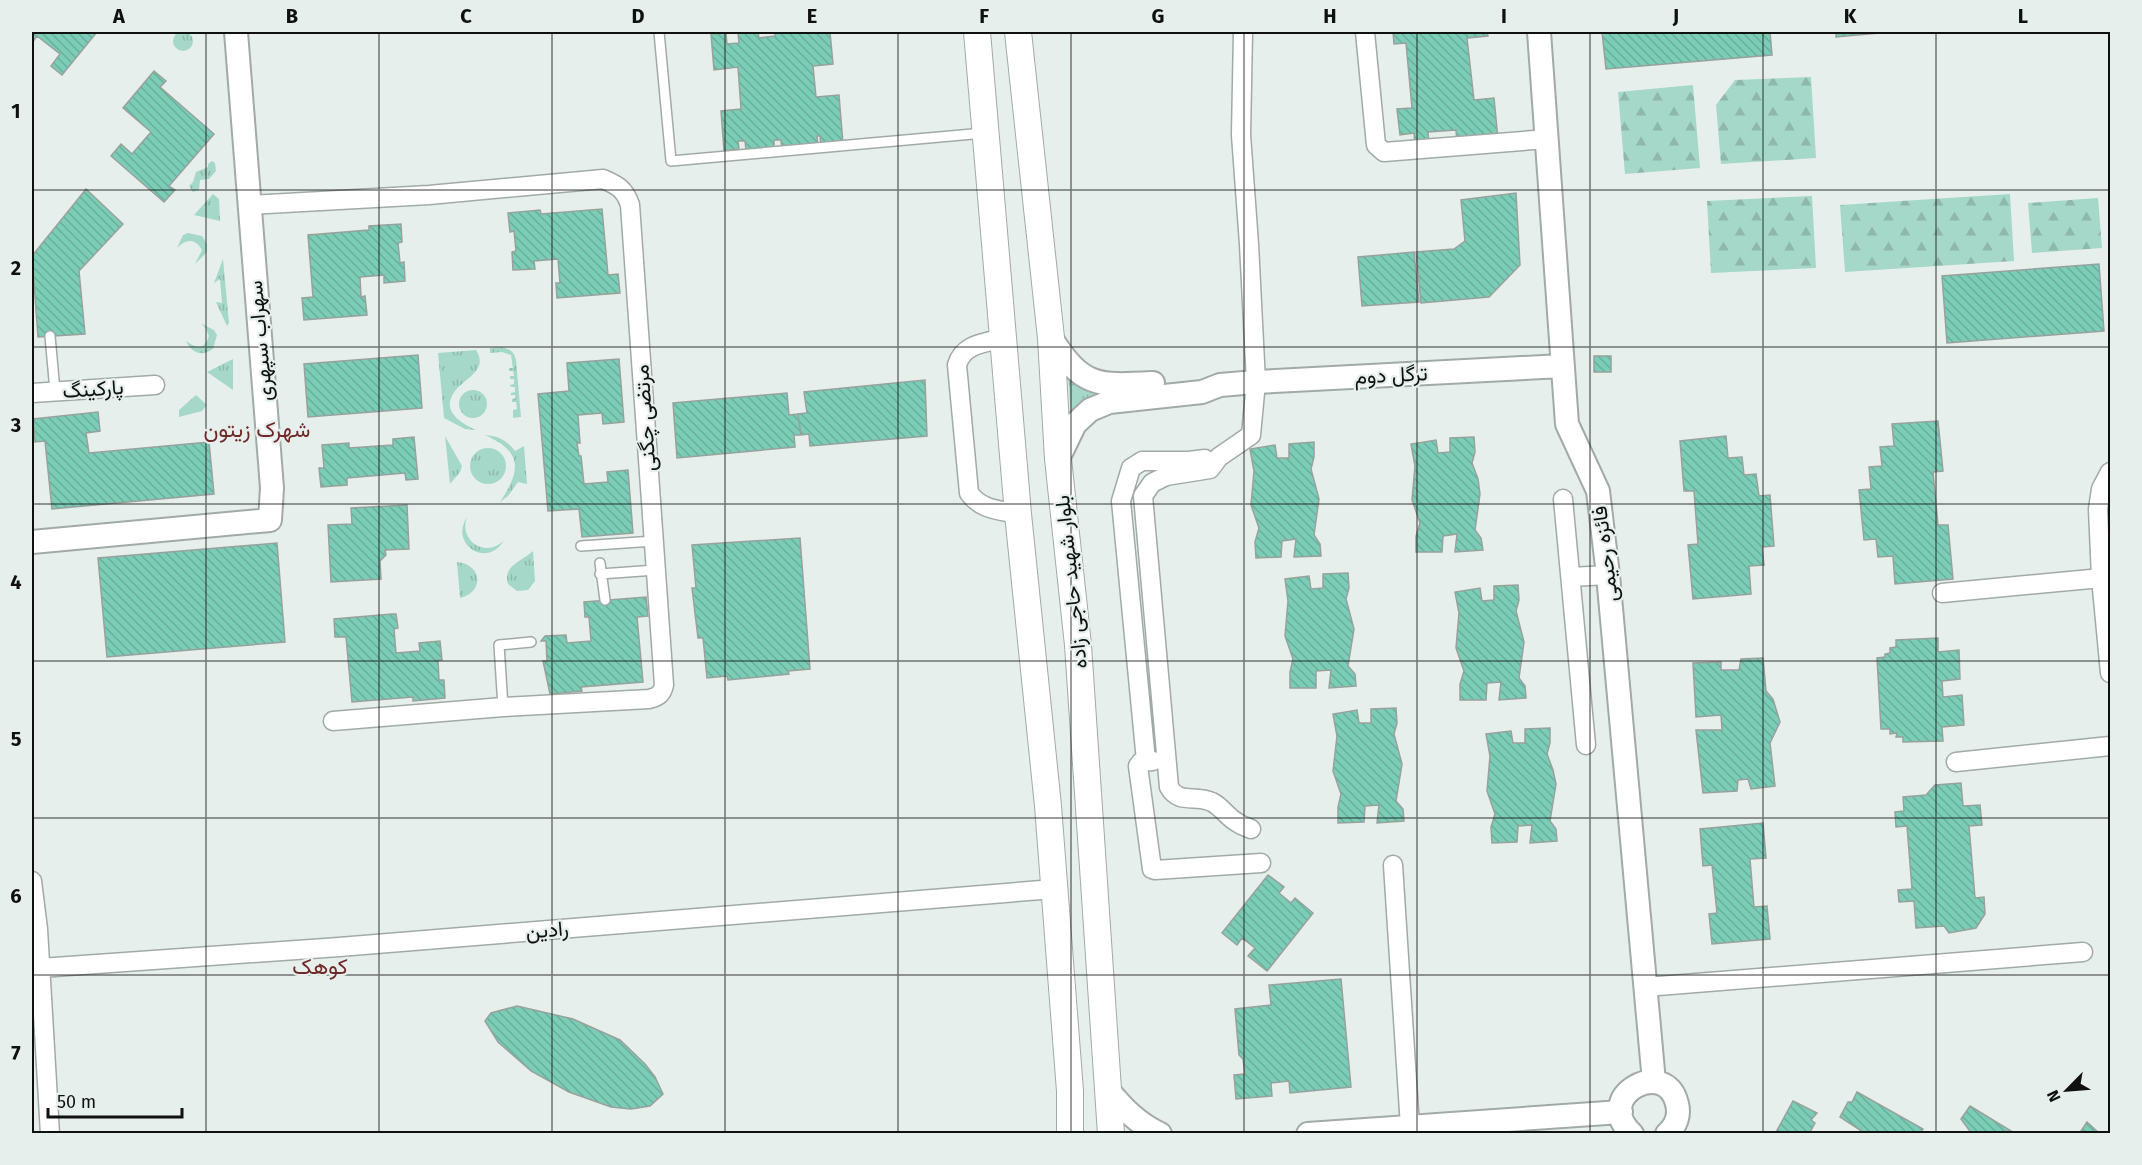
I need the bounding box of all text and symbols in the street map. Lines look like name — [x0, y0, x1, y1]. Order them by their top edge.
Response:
text: A — [112, 4, 126, 28]
text: B — [286, 4, 298, 28]
text: C — [460, 4, 472, 28]
text: D — [631, 4, 645, 28]
text: E — [807, 4, 817, 28]
text: F — [979, 4, 989, 28]
text: G — [1152, 4, 1164, 28]
text: H — [1323, 4, 1337, 28]
text: I — [1501, 4, 1507, 28]
text: J — [1672, 4, 1679, 28]
text: K — [1844, 4, 1857, 28]
text: L — [2018, 4, 2028, 28]
text: 1 — [11, 99, 21, 123]
text: 2 — [11, 256, 21, 280]
street label: سهراب سپهری — [242, 279, 279, 403]
street label: ترگل دوم — [1354, 360, 1428, 391]
street label: مرتضی چگنی — [628, 364, 663, 472]
street label: پارکینگ — [62, 374, 124, 405]
text: 3 — [10, 413, 21, 437]
district label: شهرک زیتون — [204, 416, 310, 443]
street label: بلوار شهید حاجی زاده — [1049, 494, 1093, 670]
street label: فائزه رحیمی — [1586, 504, 1624, 604]
text: 4 — [10, 570, 22, 594]
text: 5 — [11, 727, 22, 751]
text: 6 — [10, 884, 22, 908]
street label: رادین — [524, 915, 570, 945]
district label: کوهک — [292, 953, 348, 980]
text: 7 — [11, 1041, 21, 1065]
north arrow — [2037, 1060, 2097, 1120]
scale bar — [48, 1081, 182, 1119]
text: N — [2043, 1087, 2065, 1105]
text: 50 m — [57, 1091, 96, 1113]

